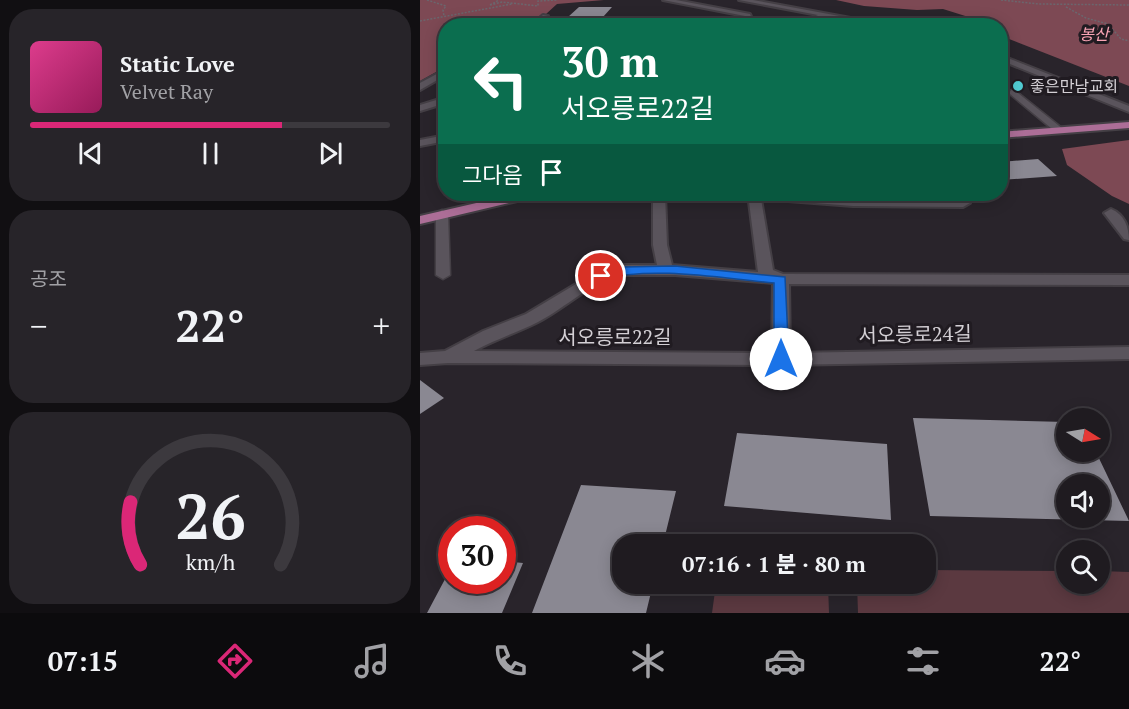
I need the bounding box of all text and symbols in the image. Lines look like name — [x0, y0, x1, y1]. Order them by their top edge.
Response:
park label: 봉산 — [1079, 23, 1111, 45]
text: 30 m — [561, 33, 659, 89]
icon: left — [462, 42, 540, 120]
text: Static Love — [120, 49, 235, 78]
place label: 좋은만남교회 — [1030, 75, 1118, 97]
text: Velvet Ray — [120, 78, 213, 105]
marker: 좋은만남교회 — [1011, 79, 1025, 93]
text: 서오릉로22길 — [561, 90, 714, 126]
icon: previous — [74, 137, 107, 170]
icon: pause — [194, 137, 227, 170]
icon: next — [314, 137, 347, 170]
icon: arrive — [535, 156, 568, 189]
text: 그다음 — [462, 160, 523, 189]
pin — [575, 250, 626, 301]
icon: arrive — [584, 259, 617, 292]
text: 공조 — [30, 265, 67, 292]
text: 22° — [175, 295, 245, 355]
text: − — [30, 304, 48, 347]
text: + — [372, 304, 390, 347]
street label: 서오릉로24길 — [858, 320, 972, 348]
street label: 서오릉로22길 — [558, 323, 672, 350]
position arrow — [749, 327, 813, 391]
north arrow — [1056, 408, 1110, 462]
map controls — [1056, 408, 1110, 594]
text: 26 — [175, 474, 245, 557]
button: sound — [1056, 474, 1110, 528]
speed limit sign: 30 — [438, 516, 516, 594]
button: search — [1056, 540, 1110, 594]
text: km/h — [185, 548, 235, 576]
text: 07:16 · 1 분 · 80 m — [682, 549, 866, 578]
icon: directions — [214, 640, 256, 682]
icon: music — [351, 640, 393, 682]
icon: phone — [489, 640, 531, 682]
icon: climate — [627, 640, 669, 682]
icon: car — [764, 640, 806, 682]
icon: filters — [902, 640, 944, 682]
text: 07:15 — [48, 643, 118, 679]
text: 22° — [1039, 643, 1081, 679]

